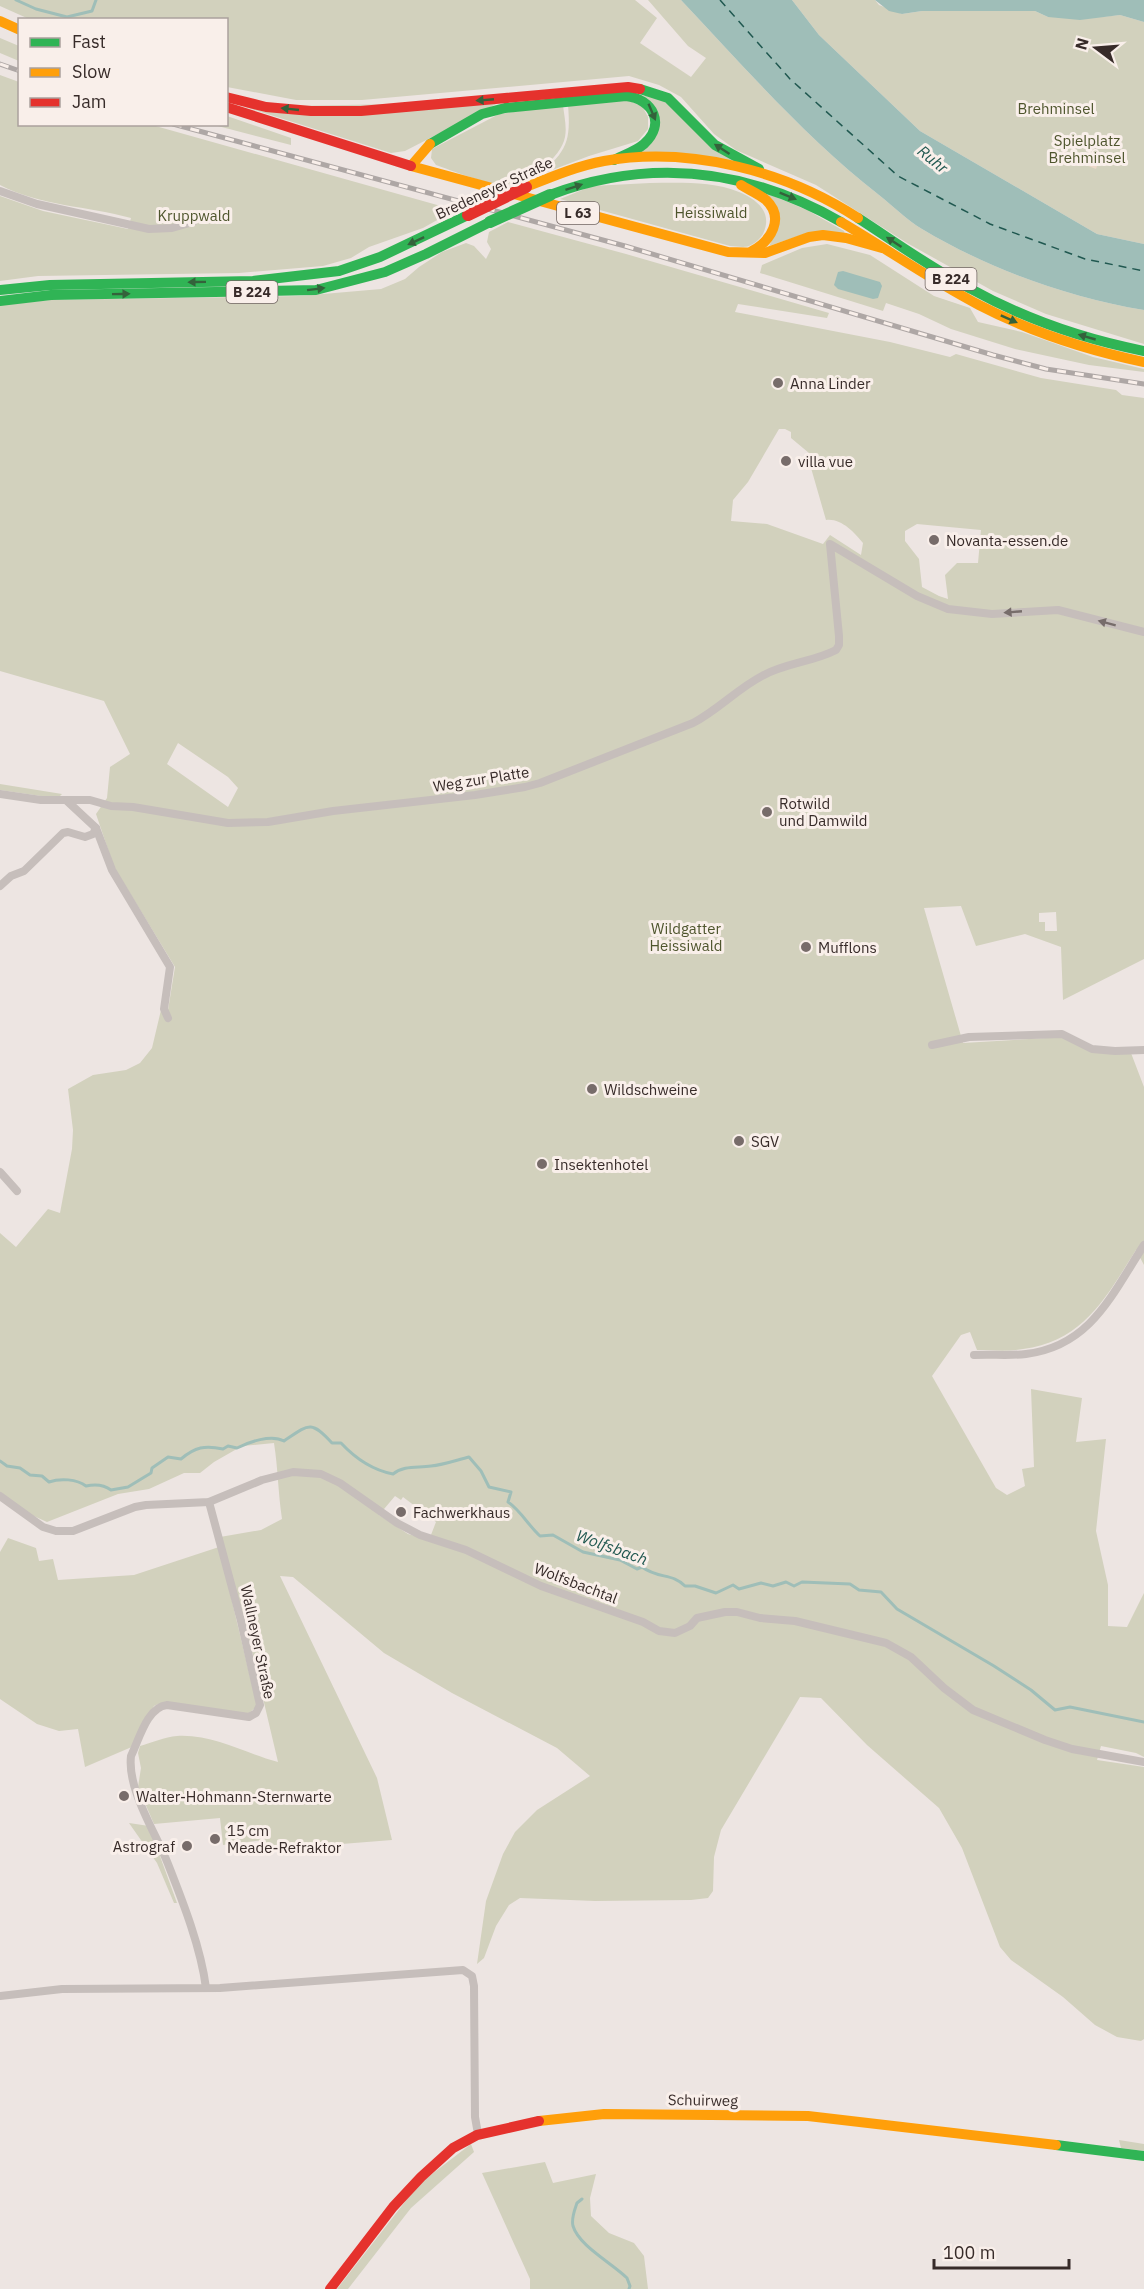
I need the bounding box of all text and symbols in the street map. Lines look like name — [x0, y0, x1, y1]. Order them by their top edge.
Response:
legend — [18, 18, 228, 126]
north arrow — [1066, 18, 1126, 78]
text: Fast — [72, 30, 106, 53]
text: N — [1070, 36, 1093, 52]
text: Slow — [72, 60, 111, 83]
text: Jam — [72, 90, 107, 113]
one-way arrow — [475, 95, 494, 105]
park label: Brehminsel — [1018, 99, 1094, 118]
one-way arrow — [281, 104, 300, 114]
one-way arrow — [647, 104, 657, 122]
park label: Spielplatz Brehminsel — [1049, 131, 1125, 167]
water label: Ruhr — [914, 141, 953, 178]
one-way arrow — [713, 143, 730, 154]
street label: Bredeneyer Straße — [432, 153, 556, 223]
one-way arrow — [565, 181, 583, 191]
one-way arrow — [779, 192, 797, 201]
road number: L 63 — [557, 202, 599, 224]
park label: Heissiwald — [674, 203, 748, 222]
park label: Kruppwald — [158, 206, 230, 225]
one-way arrow — [886, 236, 903, 247]
one-way arrow — [407, 237, 424, 246]
road number: B 224 — [926, 268, 976, 290]
one-way arrow — [188, 277, 207, 287]
road number: B 224 — [226, 281, 278, 303]
one-way arrow — [307, 284, 326, 294]
one-way arrow — [112, 289, 131, 299]
one-way arrow — [1001, 314, 1019, 324]
one-way arrow — [1078, 332, 1096, 341]
place label: Anna Linder — [790, 374, 871, 393]
marker: Anna Linder — [771, 376, 785, 390]
place label: villa vue — [798, 452, 853, 471]
marker: villa vue — [779, 454, 793, 468]
place label: Novanta-essen.de — [946, 531, 1068, 550]
marker: Novanta-essen.de — [927, 533, 941, 547]
one-way arrow — [1004, 608, 1023, 617]
one-way arrow — [1098, 618, 1116, 628]
street label: Weg zur Platte — [432, 762, 530, 796]
place label: Rotwild und Damwild — [779, 794, 867, 830]
marker: Rotwild und Damwild — [760, 805, 774, 819]
park label: Wildgatter Heissiwald — [649, 919, 723, 955]
place label: Mufflons — [818, 938, 877, 957]
marker: Mufflons — [799, 940, 813, 954]
place label: Wildschweine — [604, 1080, 697, 1099]
marker: Wildschweine — [585, 1082, 599, 1096]
place label: SGV — [751, 1132, 779, 1151]
marker: SGV — [732, 1134, 746, 1148]
place label: Insektenhotel — [554, 1155, 648, 1174]
marker: Insektenhotel — [535, 1157, 549, 1171]
place label: Fachwerkhaus — [413, 1503, 510, 1522]
marker: Fachwerkhaus — [394, 1505, 408, 1519]
water label: Wolfsbach — [574, 1525, 650, 1569]
street label: Wolfsbachtal — [532, 1558, 620, 1608]
street label: Wallneyer Straße — [237, 1583, 279, 1701]
place label: Walter-Hohmann-Sternwarte — [136, 1787, 332, 1806]
marker: Walter-Hohmann-Sternwarte — [117, 1789, 131, 1803]
place label: 15 cm Meade-Refraktor — [227, 1821, 342, 1857]
marker: 15 cm Meade-Refraktor — [208, 1832, 222, 1846]
place label: Astrograf — [113, 1837, 175, 1856]
marker: Astrograf — [180, 1839, 194, 1853]
street label: Schuirweg — [668, 2090, 738, 2110]
scale bar — [934, 2232, 1069, 2270]
text: 100 m — [943, 2241, 995, 2264]

